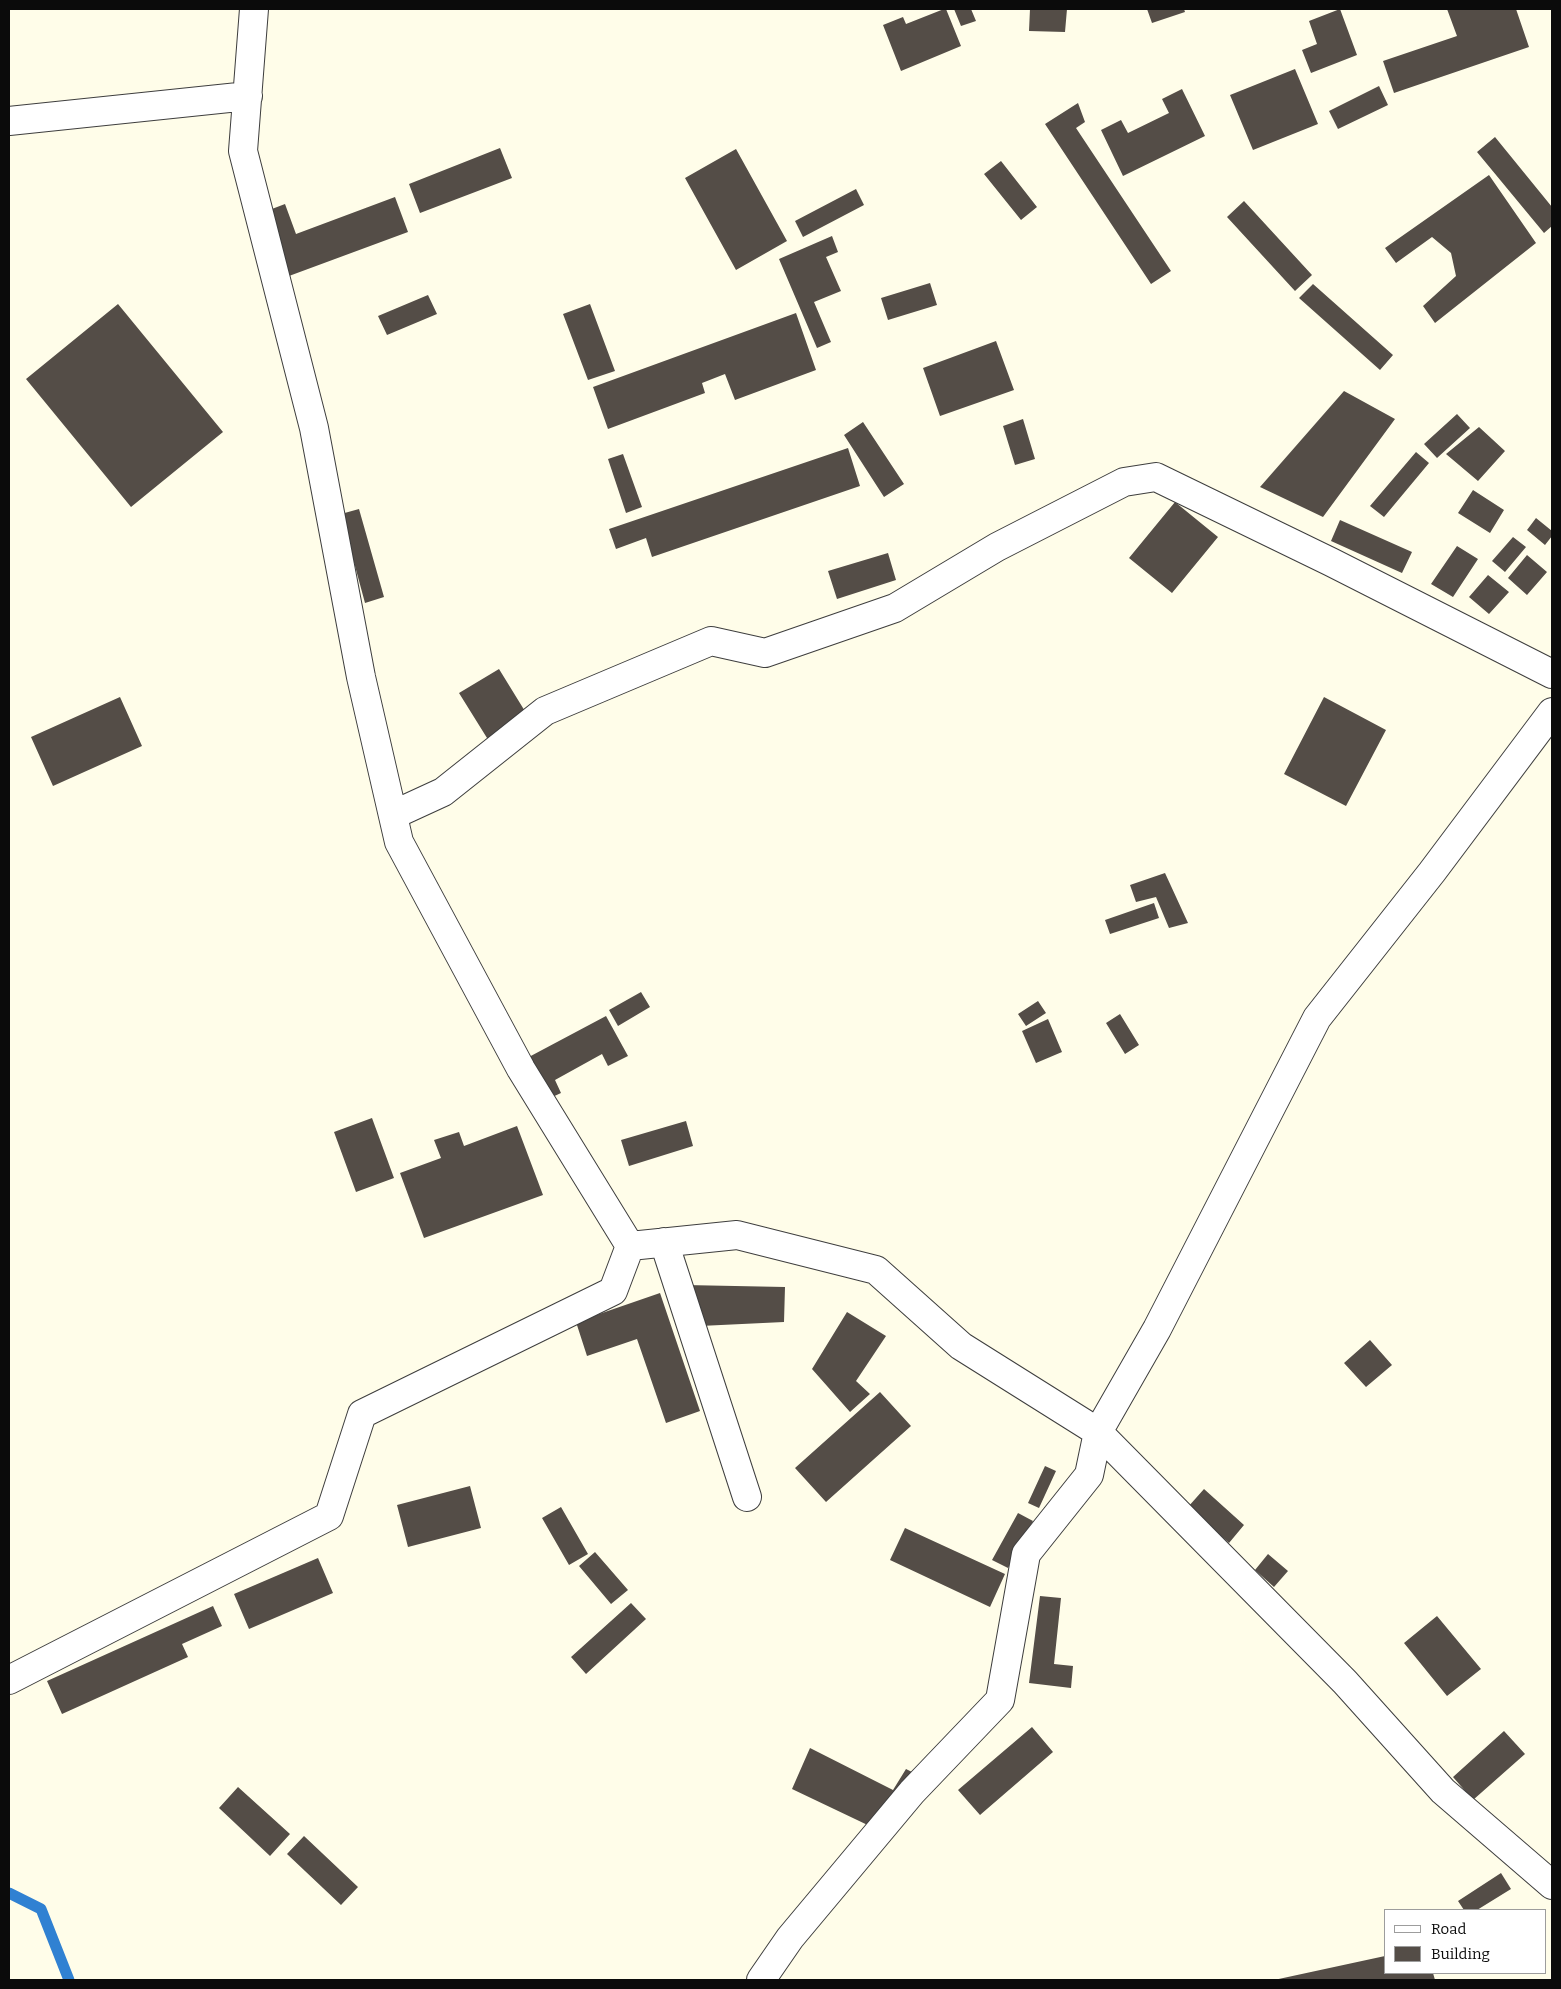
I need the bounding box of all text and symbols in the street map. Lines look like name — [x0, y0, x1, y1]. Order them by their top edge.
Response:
legend — [1384, 1909, 1546, 1974]
text: Road — [1431, 1920, 1466, 1938]
text: Building — [1431, 1945, 1490, 1963]

